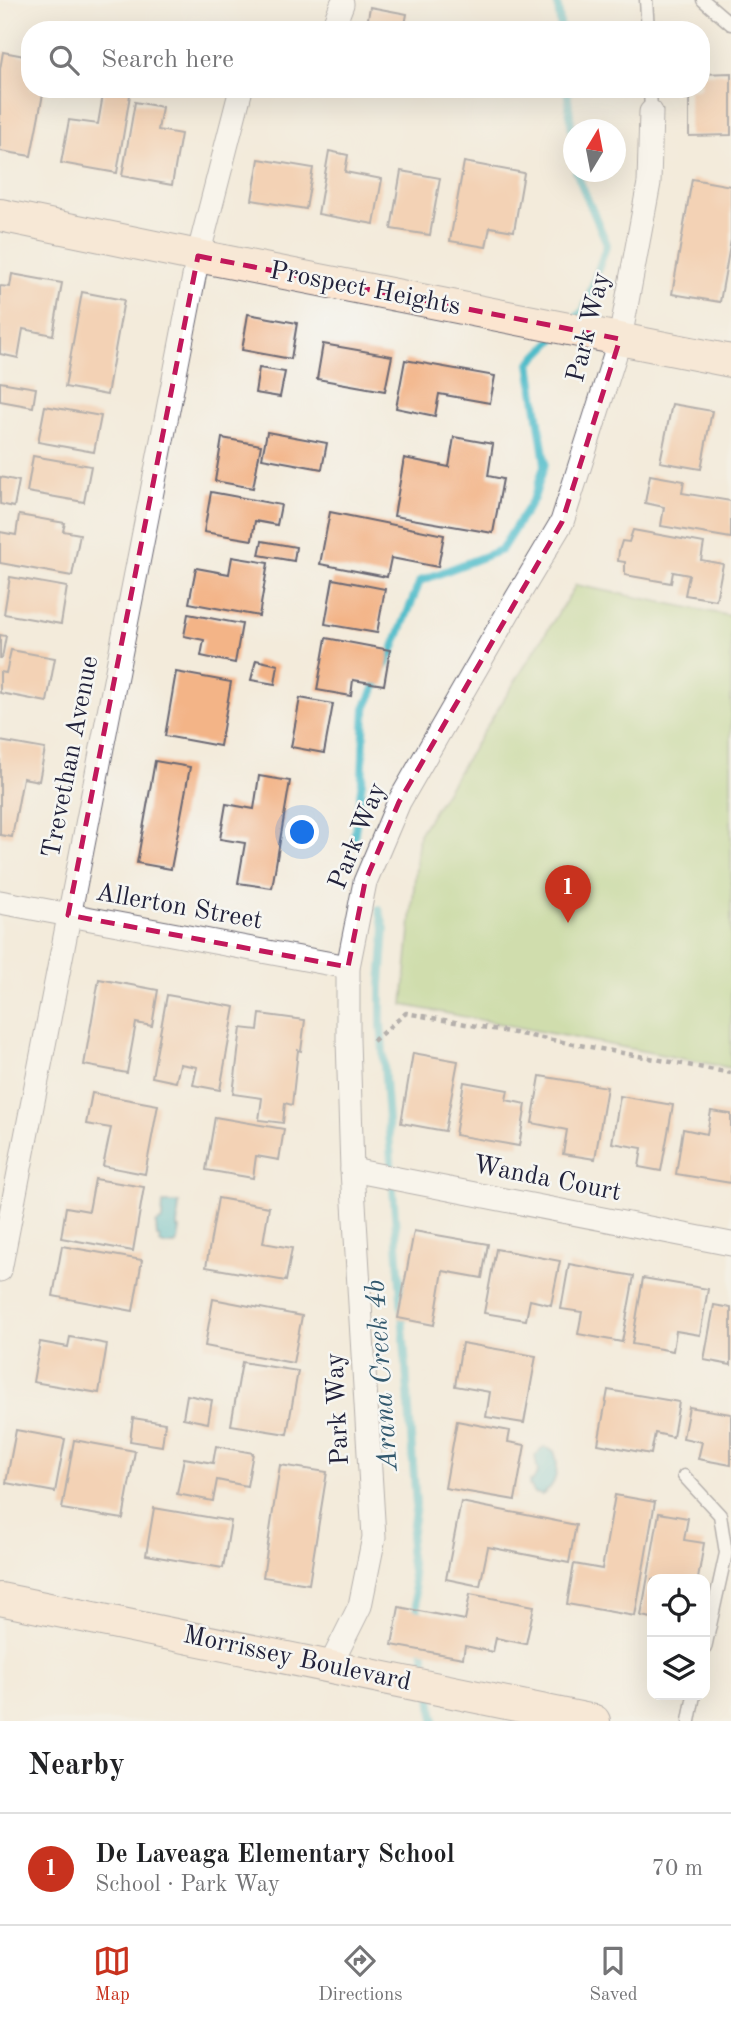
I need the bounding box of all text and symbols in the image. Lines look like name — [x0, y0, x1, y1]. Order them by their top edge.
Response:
search box — [21, 21, 710, 98]
icon: search — [45, 41, 83, 79]
text: Search here — [101, 47, 234, 73]
north arrow — [563, 119, 626, 182]
street label: Prospect Heights — [267, 258, 463, 320]
street label: Park Way — [563, 269, 615, 385]
street label: Trevethan Avenue — [39, 654, 103, 860]
street label: Park Way — [325, 779, 391, 893]
your location — [285, 815, 319, 849]
pin: 1 — [545, 865, 591, 923]
street label: Allerton Street — [94, 880, 264, 934]
street label: Wanda Court — [471, 1152, 623, 1206]
water label: Arana Creek 4b — [362, 1279, 404, 1473]
street label: Park Way — [322, 1352, 354, 1466]
map controls — [647, 1574, 710, 1700]
button: locate — [647, 1574, 710, 1637]
street label: Morrissey Boulevard — [181, 1622, 413, 1696]
button: layers — [647, 1637, 710, 1700]
text: Nearby — [28, 1751, 125, 1781]
text: De Laveaga Elementary School — [95, 1842, 455, 1868]
text: 1 — [44, 1857, 58, 1880]
text: 70 m — [652, 1857, 703, 1880]
text: School · Park Way — [95, 1873, 280, 1896]
tab: Map — [93, 1942, 131, 2007]
tab: Directions — [318, 1942, 403, 2007]
tab: Saved — [589, 1942, 638, 2007]

